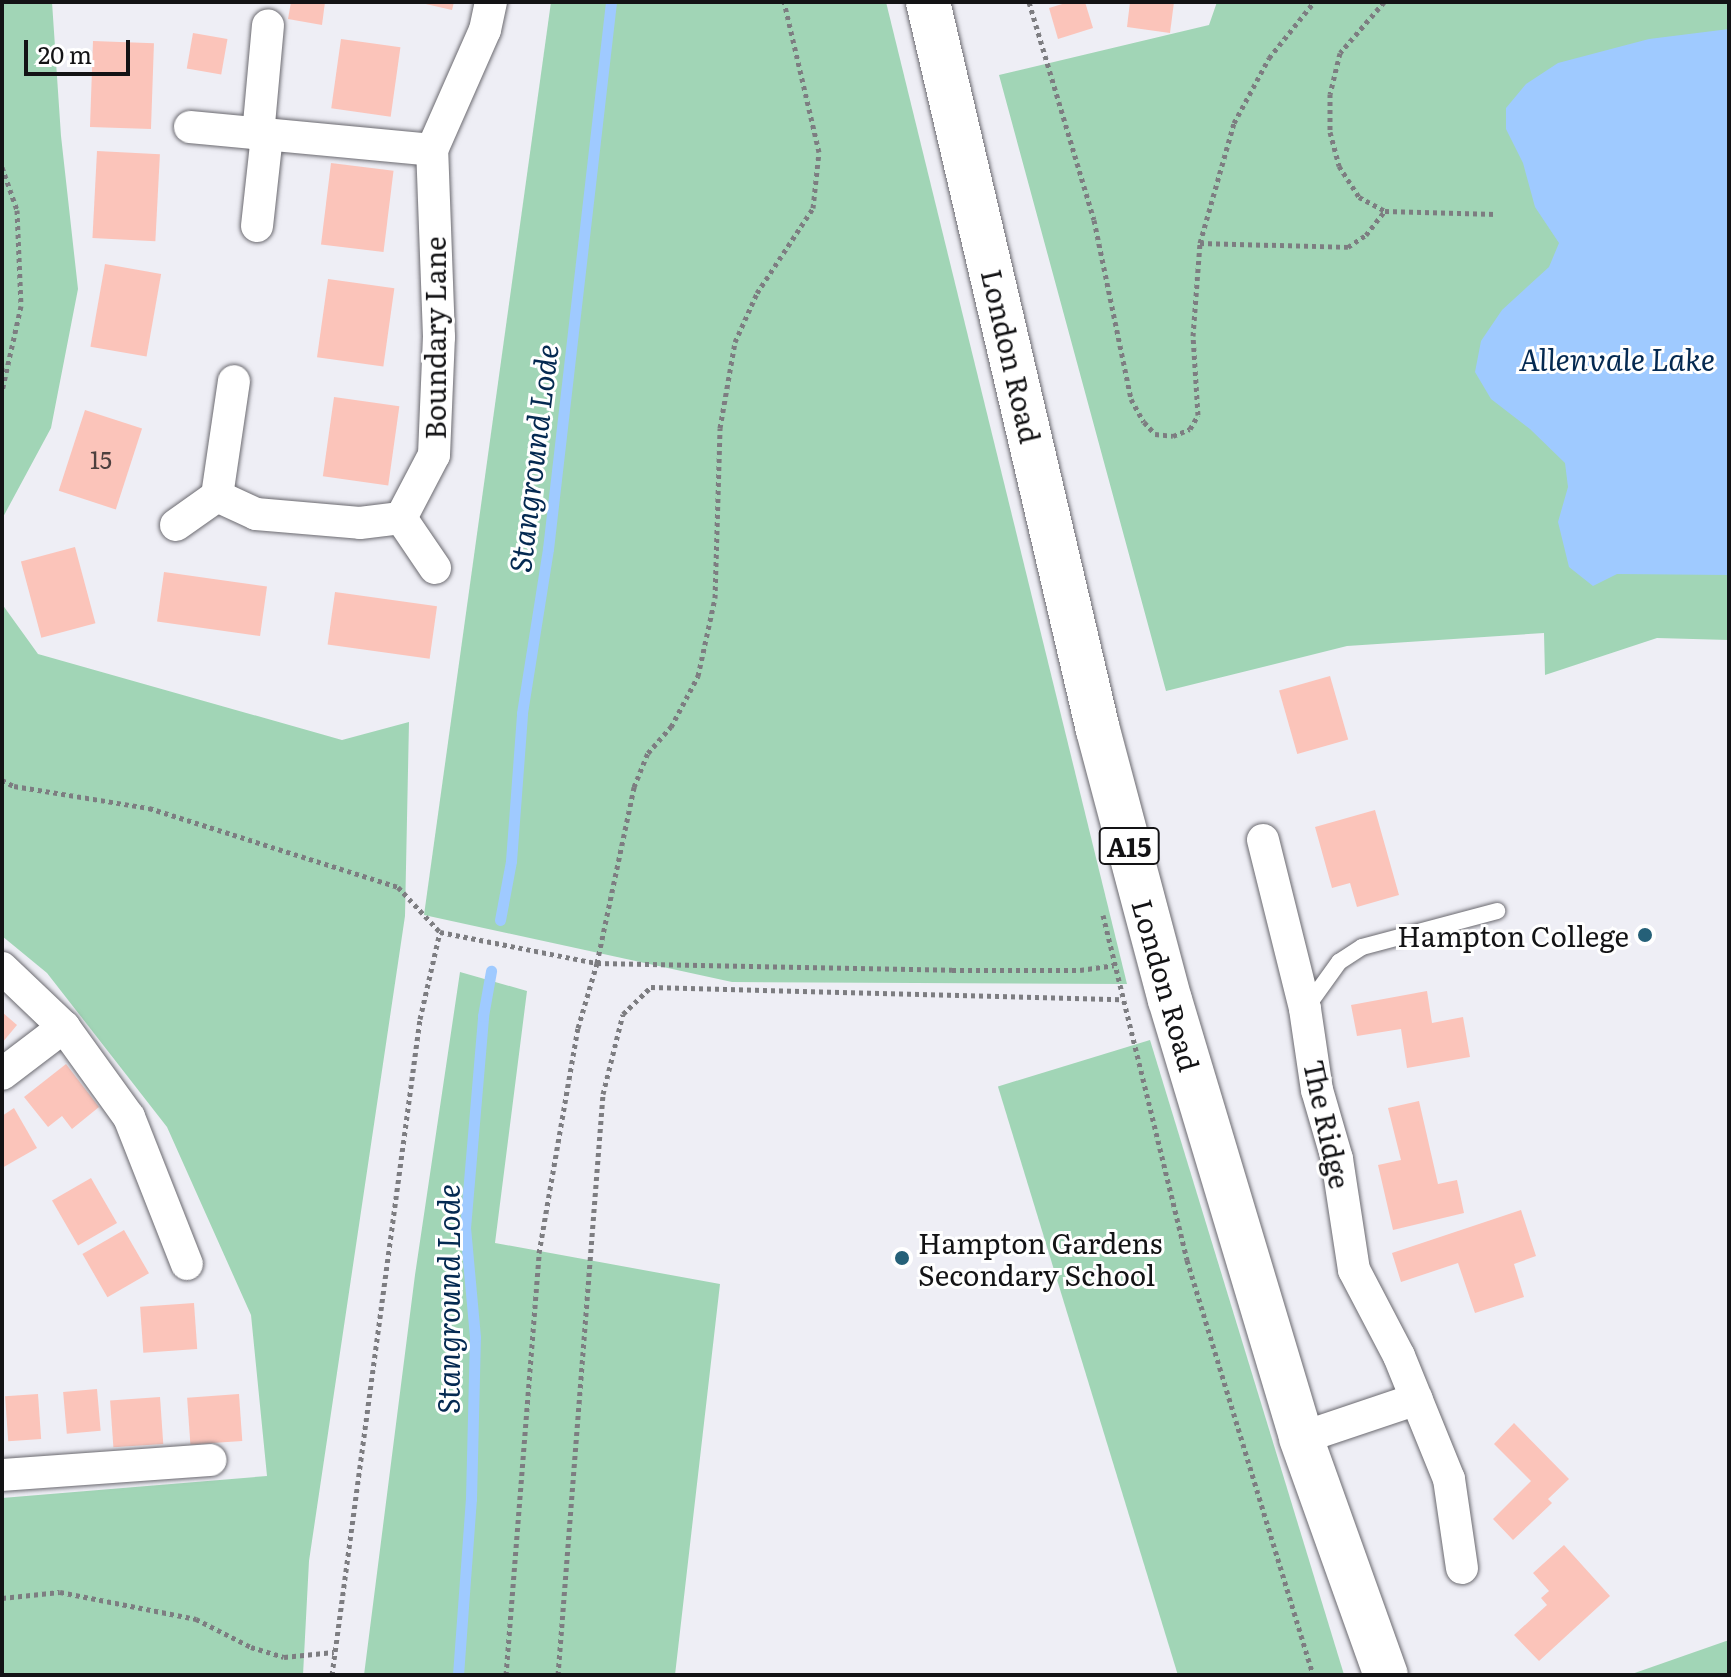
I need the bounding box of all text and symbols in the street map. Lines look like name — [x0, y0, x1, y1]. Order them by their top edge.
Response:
scale bar — [28, 24, 134, 74]
text: 20 m — [38, 36, 92, 71]
street label: Boundary Lane — [417, 236, 451, 440]
street label: London Road — [976, 266, 1048, 446]
water label: Allenvale Lake — [1519, 340, 1715, 376]
water label: Stanground Lode — [500, 342, 564, 574]
house number: 15 — [90, 445, 112, 473]
road number: A15 — [1097, 824, 1161, 868]
street label: London Road — [1126, 895, 1208, 1075]
place label: Hampton College — [1397, 918, 1629, 952]
marker: Hampton College — [1636, 926, 1654, 944]
street label: The Ridge — [1298, 1057, 1358, 1191]
water label: Stanground Lode — [429, 1184, 465, 1414]
place label: Hampton Gardens Secondary School — [918, 1225, 1162, 1291]
marker: Hampton Gardens Secondary School — [893, 1249, 911, 1267]

